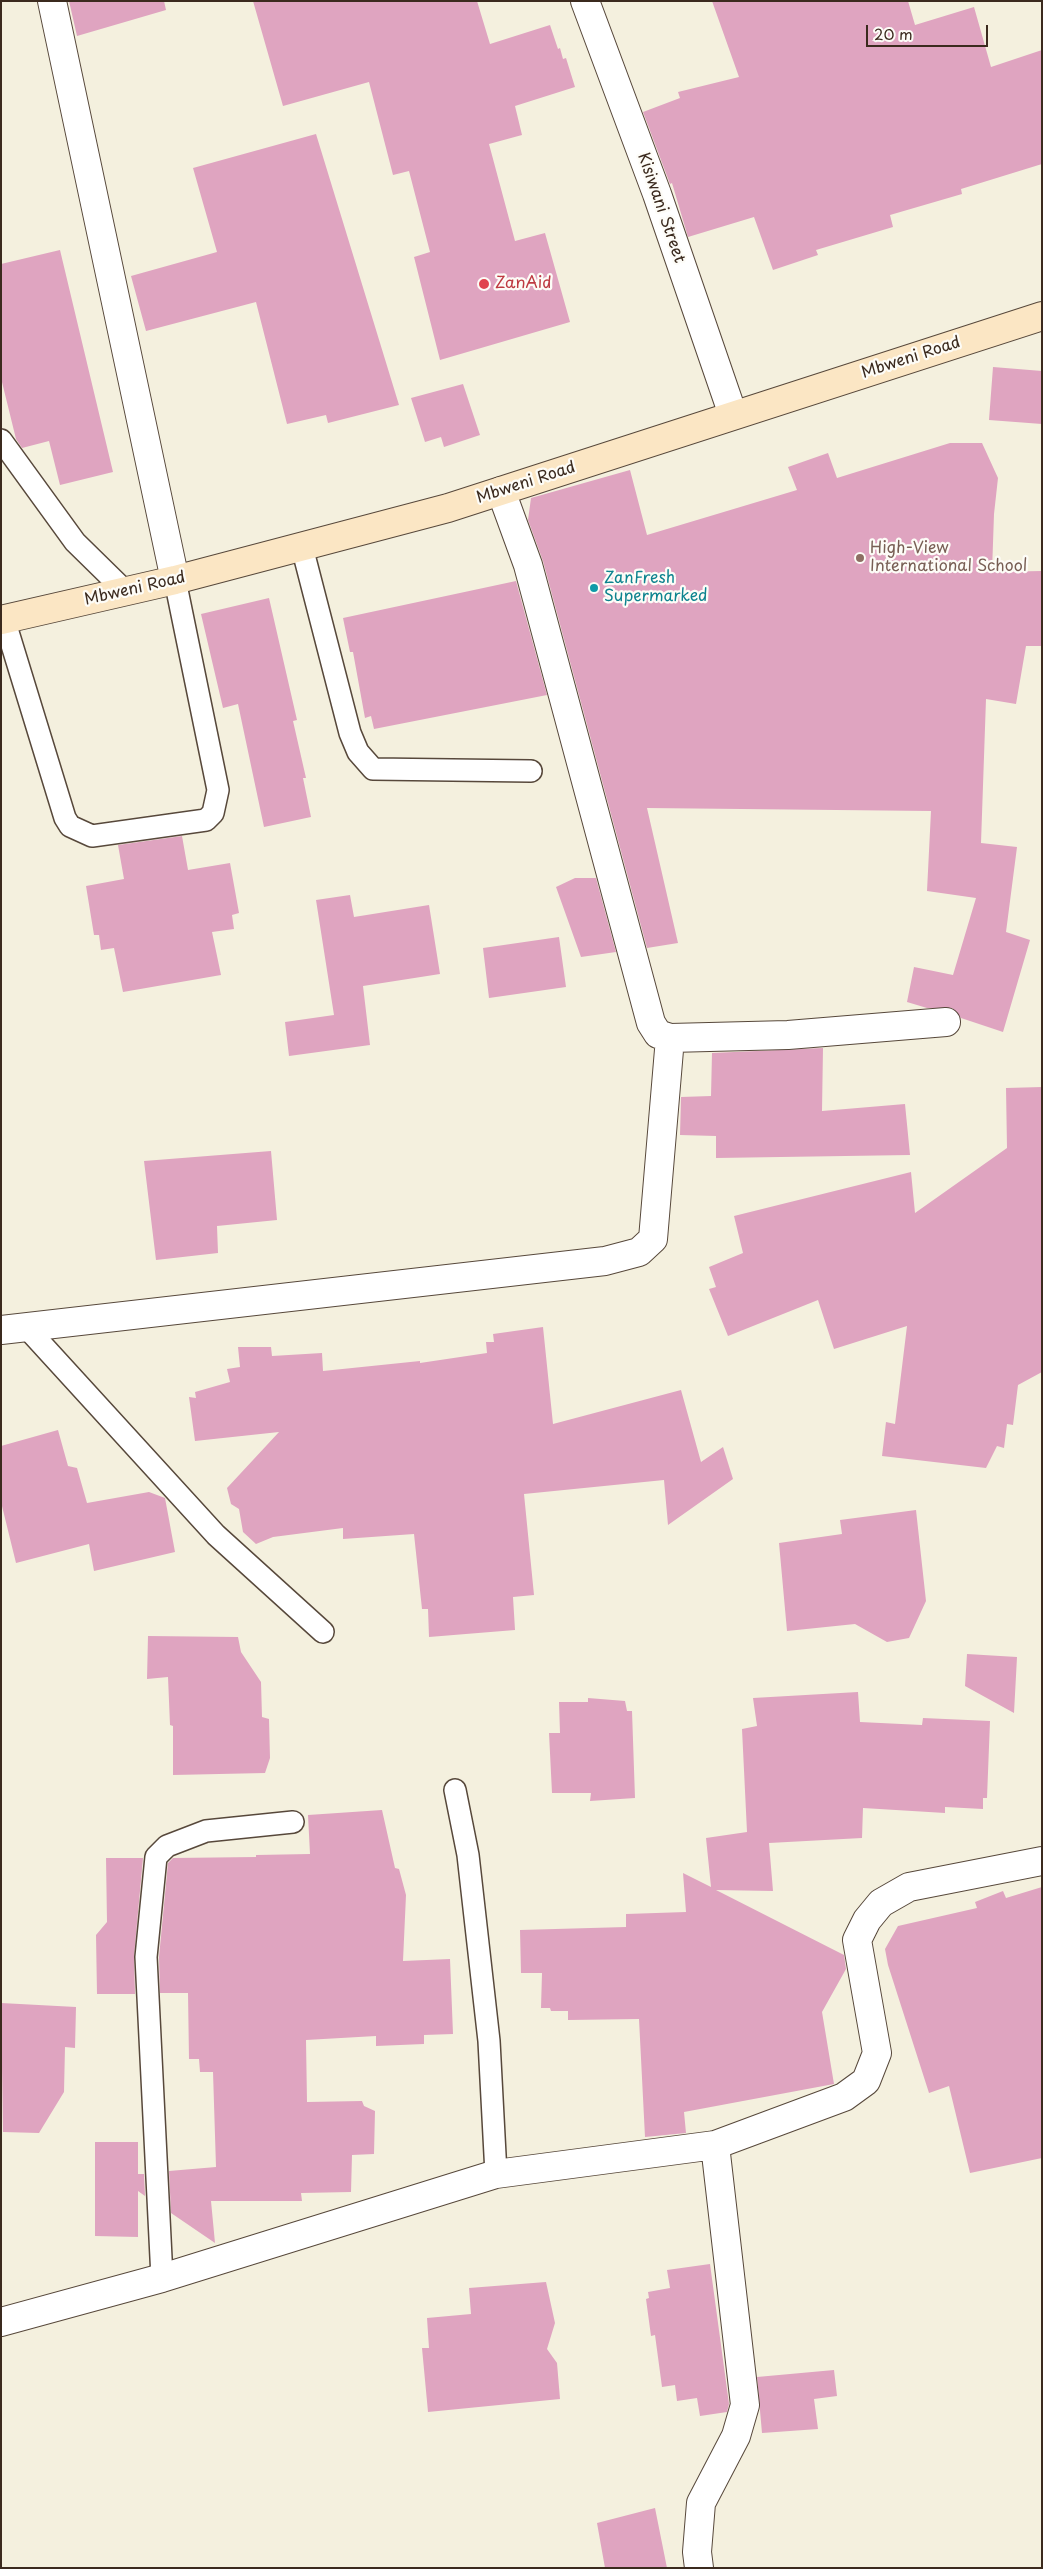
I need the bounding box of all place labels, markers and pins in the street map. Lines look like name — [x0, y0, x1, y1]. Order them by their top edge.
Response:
place label: ZanAid — [495, 274, 552, 294]
marker: ZanAid — [477, 277, 491, 291]
place label: High-View International School — [870, 539, 1027, 577]
marker: High-View International School — [854, 552, 866, 564]
place label: ZanFresh Supermarked — [604, 569, 708, 607]
marker: ZanFresh Supermarked — [588, 582, 600, 594]

